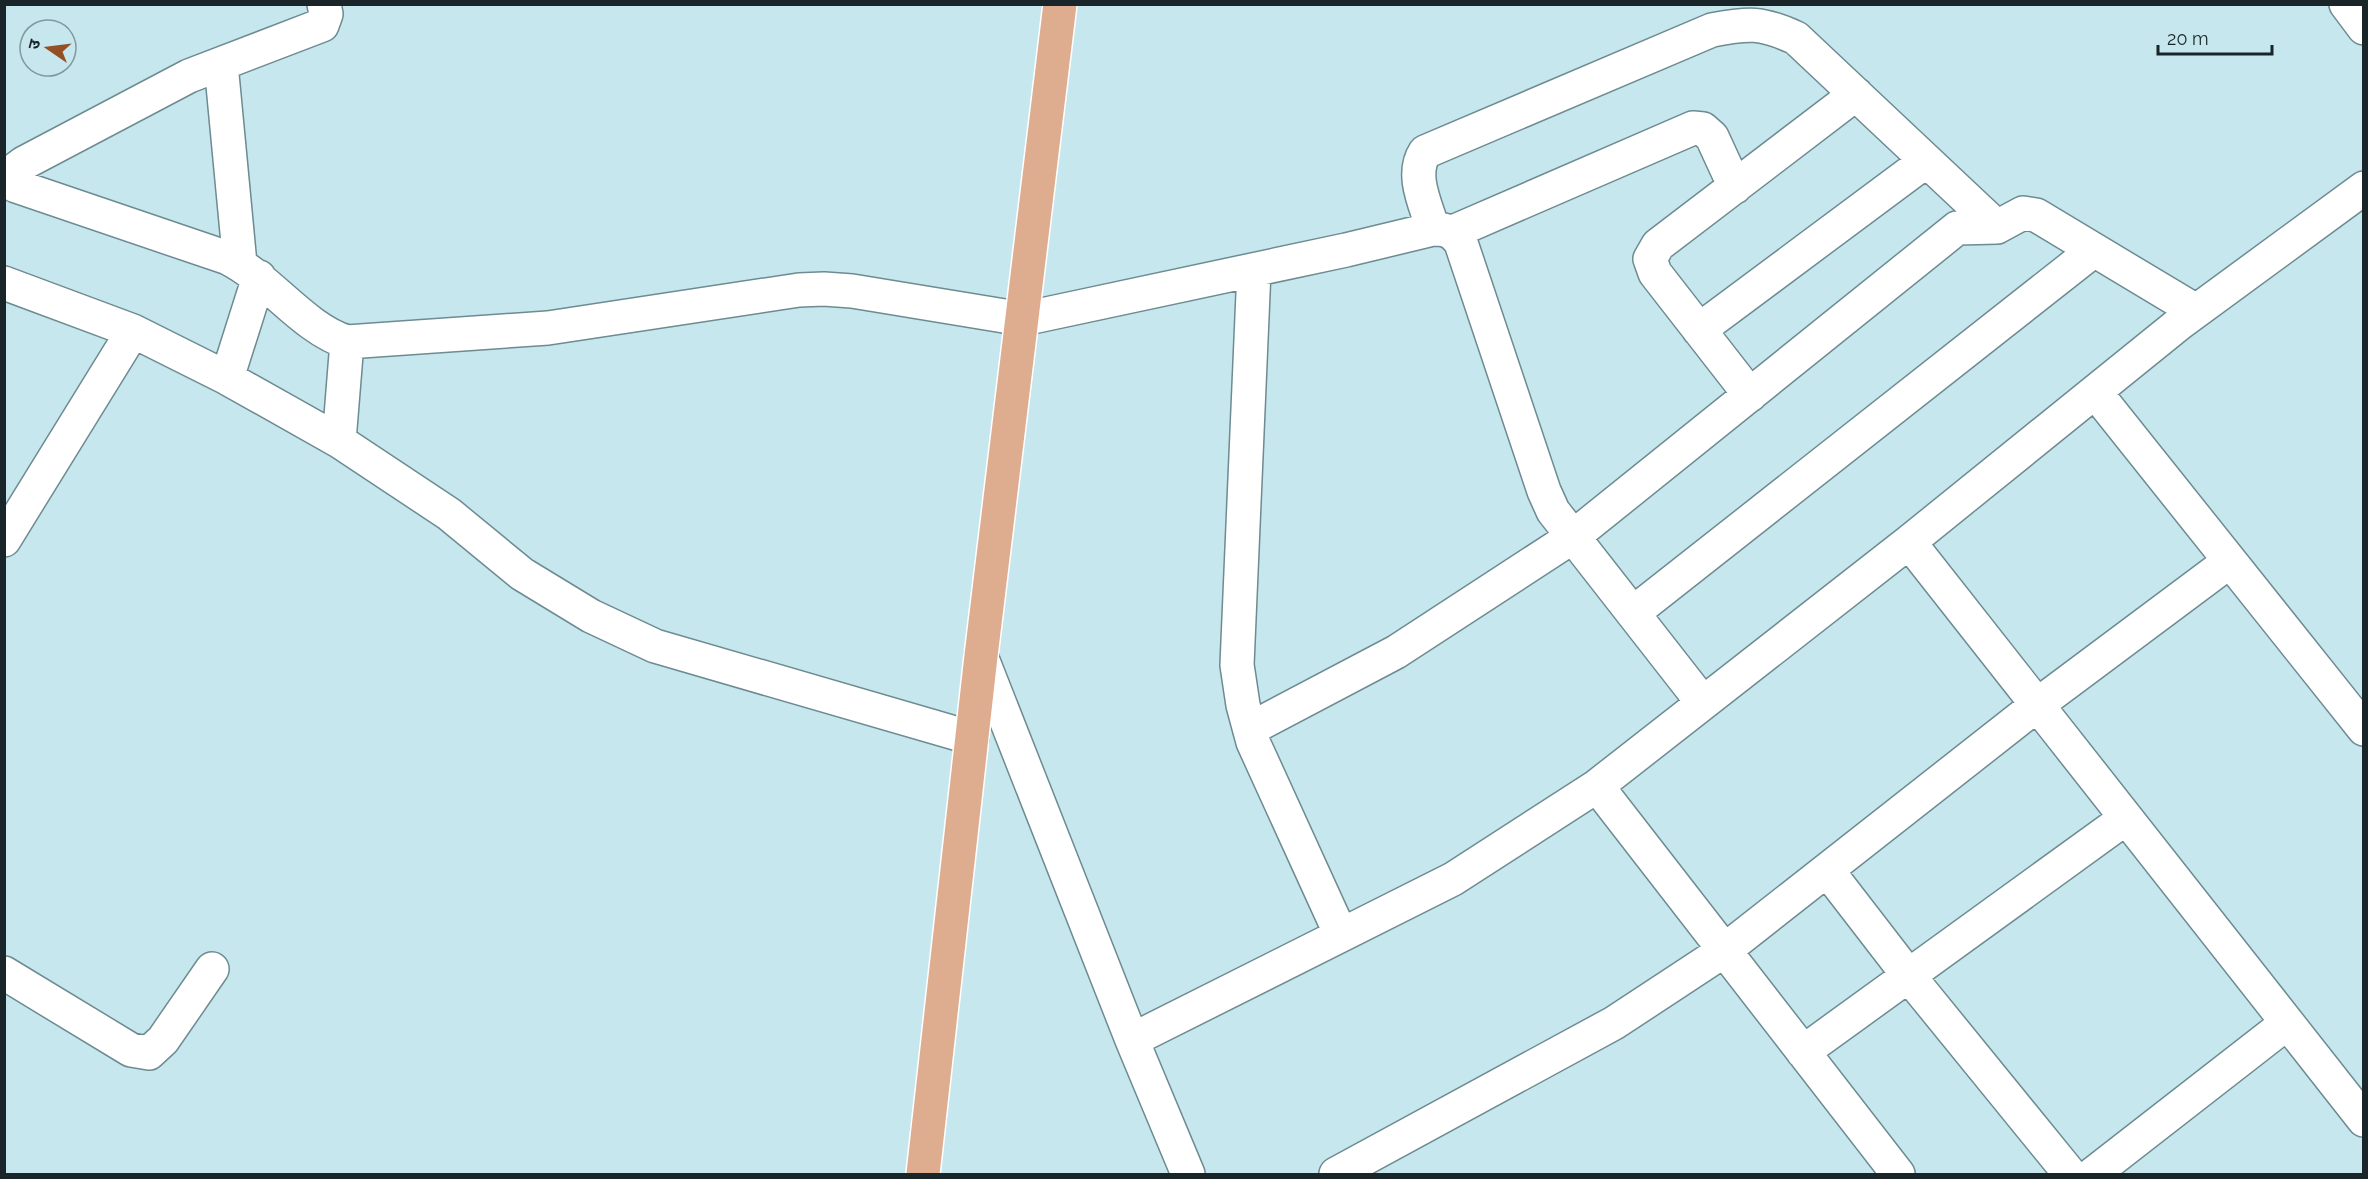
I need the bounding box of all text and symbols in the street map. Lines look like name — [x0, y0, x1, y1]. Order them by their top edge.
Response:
north arrow — [18, 18, 78, 78]
scale bar — [2158, 18, 2272, 56]
text: 20 m — [2167, 28, 2209, 49]
text: उ — [24, 37, 44, 51]

